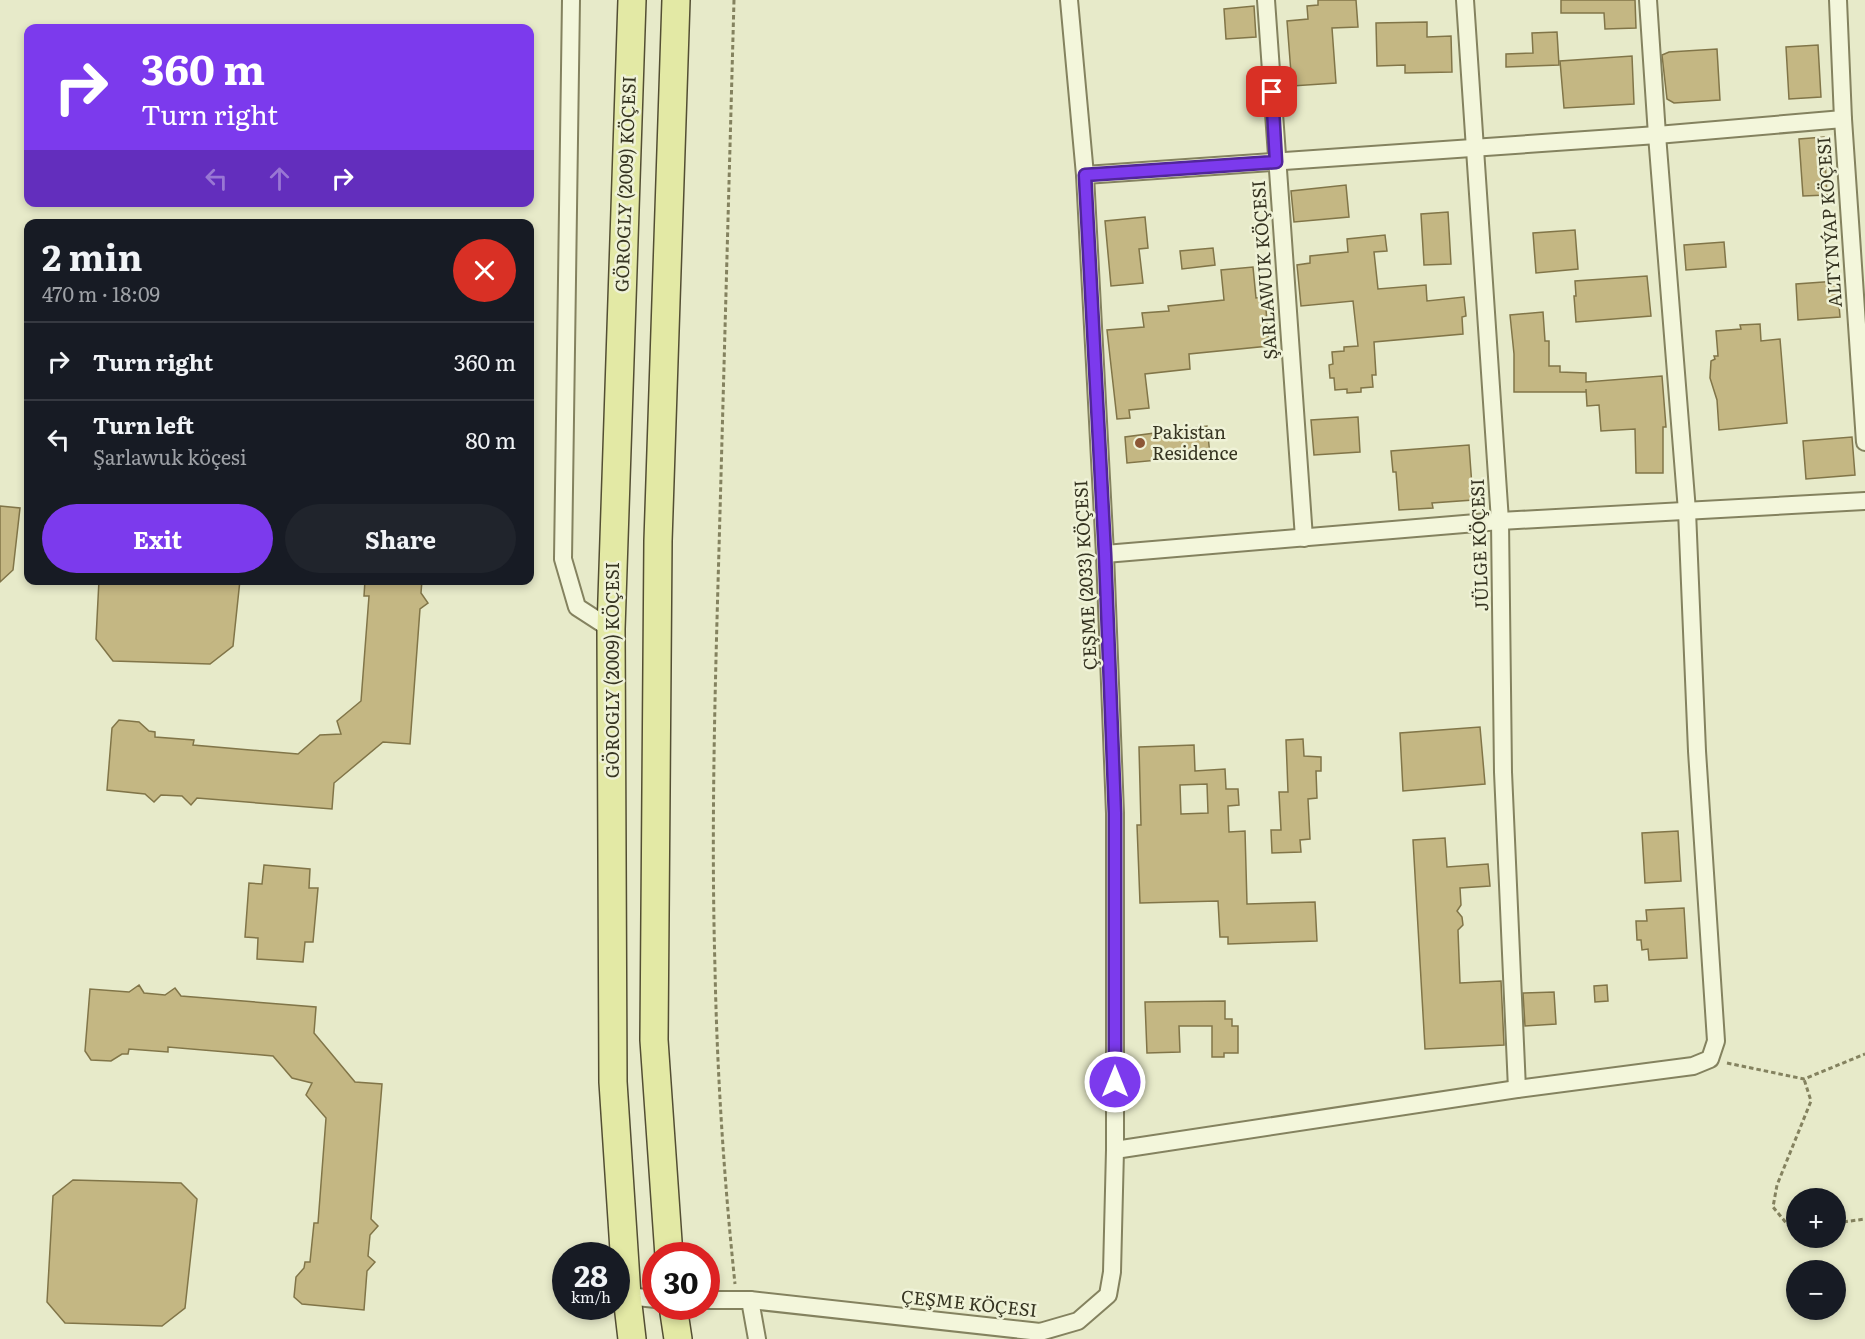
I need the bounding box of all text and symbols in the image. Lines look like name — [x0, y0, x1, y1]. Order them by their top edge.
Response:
text: 360 m — [141, 36, 265, 98]
icon: right — [42, 48, 120, 126]
pin — [1246, 66, 1297, 117]
street label: GÖROGLY (2009) KÖÇESI — [607, 75, 642, 293]
icon: arrive — [1255, 75, 1288, 108]
text: Turn right — [141, 93, 278, 133]
street label: ALTYNÝAP KÖÇESI — [1809, 136, 1848, 308]
icon: left — [200, 162, 233, 195]
icon: ahead — [263, 162, 296, 195]
icon: right — [326, 162, 359, 195]
street label: ŞARLAWUK KÖÇESI — [1244, 179, 1283, 361]
text: 2 min — [42, 229, 143, 282]
button: close — [453, 239, 516, 302]
text: 470 m · 18:09 — [42, 278, 160, 308]
icon: right — [42, 345, 75, 378]
text: Turn right — [93, 345, 213, 378]
text: 360 m — [454, 345, 516, 378]
text: Turn left — [93, 408, 194, 441]
place label: Pakistan Residence — [1152, 418, 1238, 466]
icon: left — [42, 423, 75, 456]
text: 80 m — [465, 423, 516, 456]
marker: Pakistan Residence — [1133, 436, 1147, 450]
text: Şarlawuk köçesi — [93, 441, 247, 471]
street label: JÜLGE KÖÇESI — [1463, 478, 1494, 612]
street label: ÇEŞME (2033) KÖÇESI — [1066, 479, 1103, 671]
button: Exit — [42, 504, 273, 573]
button: Share — [285, 504, 516, 573]
street label: GÖROGLY (2009) KÖÇESI — [598, 562, 625, 778]
position arrow — [1083, 1050, 1147, 1114]
map controls — [1786, 1188, 1846, 1320]
button: + — [1786, 1188, 1846, 1248]
speed limit sign: 30 — [642, 1242, 720, 1320]
text: 28 — [574, 1252, 608, 1296]
button: − — [1786, 1260, 1846, 1320]
street label: ÇEŞME KÖÇESI — [900, 1282, 1038, 1323]
text: km/h — [571, 1285, 611, 1308]

